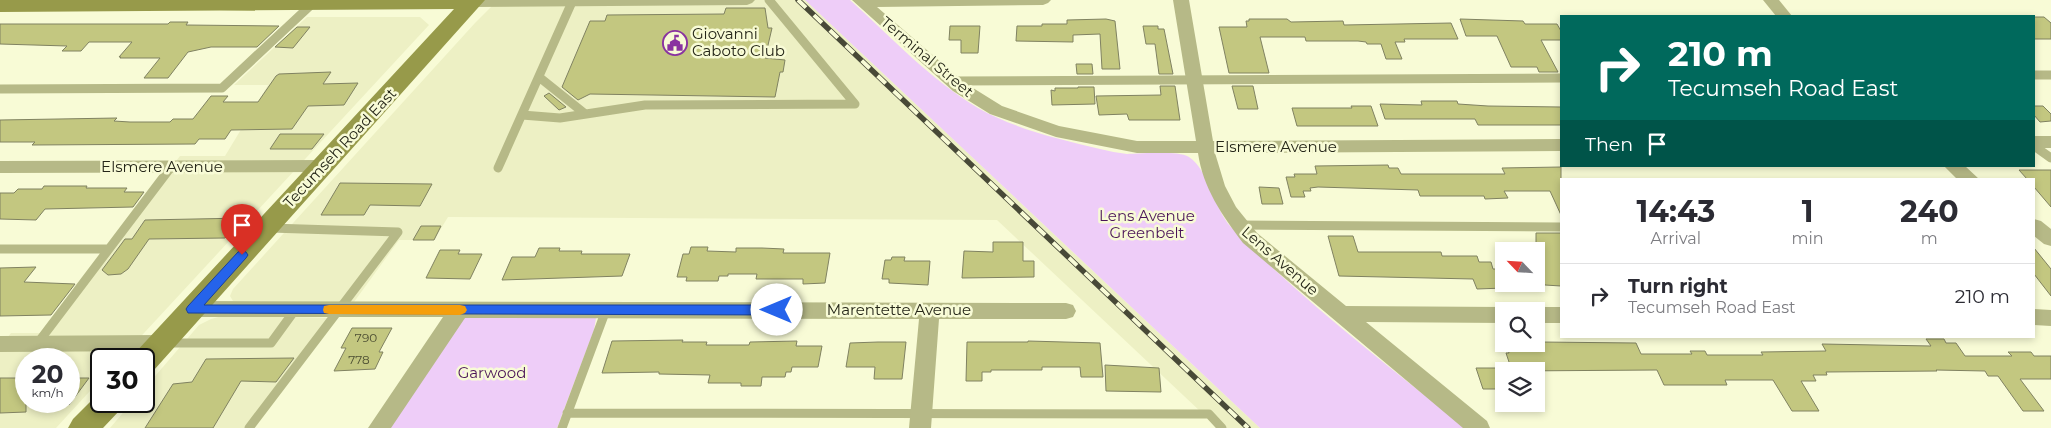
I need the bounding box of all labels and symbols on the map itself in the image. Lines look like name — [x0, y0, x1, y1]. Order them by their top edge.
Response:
street label: Terminal Street — [877, 12, 977, 101]
place label: Giovanni Caboto Club — [692, 24, 785, 60]
public building icon: Giovanni Caboto Club — [662, 30, 688, 56]
street label: Tecumseh Road East — [279, 84, 400, 212]
street label: Elsmere Avenue — [1215, 137, 1337, 156]
street label: Elsmere Avenue — [101, 157, 223, 176]
pin — [221, 204, 263, 255]
park label: Lens Avenue Greenbelt — [1099, 206, 1195, 242]
street label: Lens Avenue — [1238, 222, 1323, 299]
north arrow — [1495, 242, 1545, 292]
position arrow — [750, 283, 802, 335]
street label: Marentette Avenue — [827, 300, 971, 319]
house number: 790 — [355, 330, 377, 345]
speed limit sign: 30 — [90, 348, 155, 413]
house number: 778 — [348, 352, 370, 367]
park label: Garwood — [458, 363, 526, 382]

